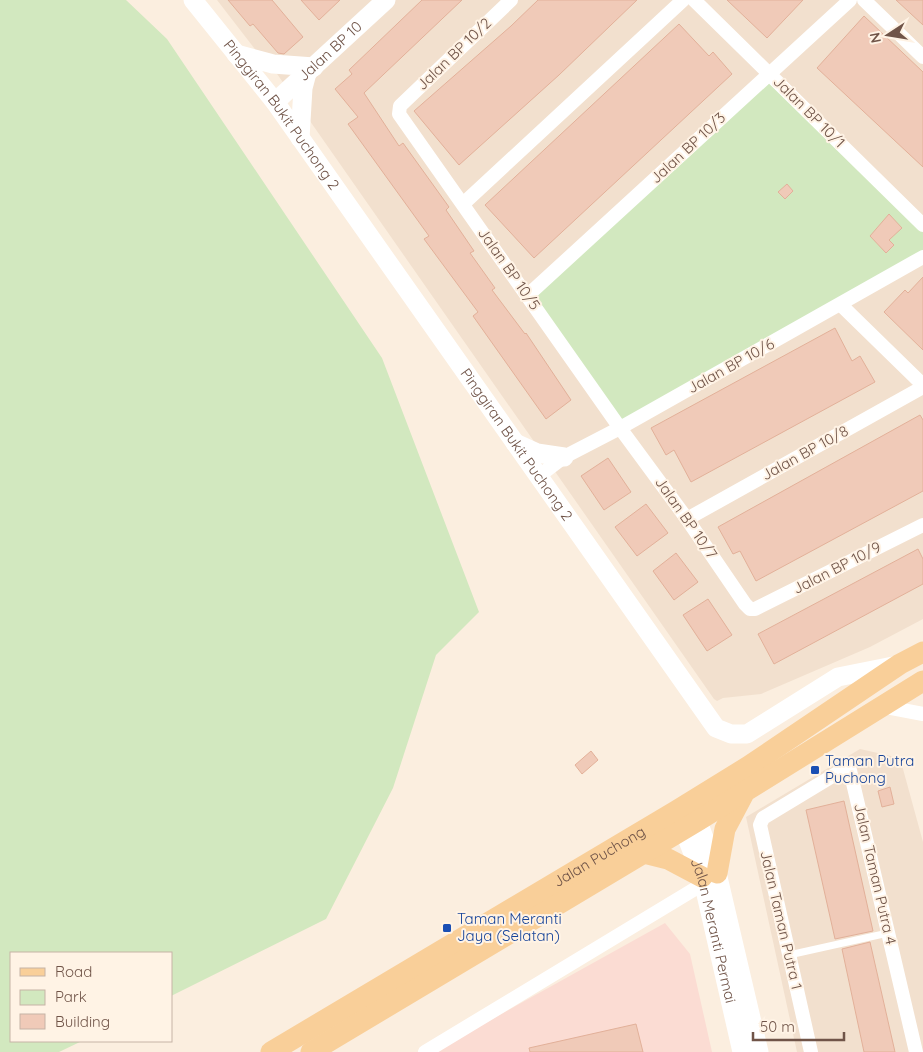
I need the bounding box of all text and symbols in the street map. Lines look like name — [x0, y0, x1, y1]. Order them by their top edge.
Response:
north arrow — [863, 10, 913, 60]
street label: Jalan BP 10/2 — [412, 13, 495, 94]
street label: Jalan BP 10 — [294, 17, 366, 85]
text: N — [865, 31, 885, 45]
street label: Pinggiran Bukit Puchong 2 — [220, 36, 344, 193]
street label: Jalan BP 10/1 — [770, 72, 849, 151]
street label: Jalan BP 10/3 — [646, 108, 729, 187]
street label: Jalan BP 10/5 — [474, 224, 545, 314]
street label: Jalan BP 10/6 — [684, 334, 777, 397]
street label: Pinggiran Bukit Puchong 2 — [457, 364, 577, 524]
street label: Jalan BP 10/8 — [758, 421, 851, 484]
street label: Jalan BP 10/7 — [651, 473, 722, 563]
street label: Jalan BP 10/9 — [789, 537, 884, 598]
place label: Taman Putra Puchong — [825, 751, 914, 787]
marker: Taman Putra Puchong — [809, 764, 821, 776]
street label: Jalan Taman Putra 4 — [850, 801, 901, 946]
street label: Jalan Puchong — [550, 822, 649, 891]
street label: Jalan Taman Putra 1 — [756, 849, 807, 991]
street label: Jalan Meranti Permai — [687, 855, 741, 1005]
place label: Taman Meranti Jaya (Selatan) — [457, 909, 562, 945]
marker: Taman Meranti Jaya (Selatan) — [441, 922, 453, 934]
legend — [10, 952, 172, 1042]
text: Road — [55, 962, 92, 981]
text: Park — [55, 987, 87, 1006]
scale bar — [753, 1010, 844, 1042]
text: Building — [55, 1012, 110, 1031]
text: 50 m — [760, 1017, 795, 1036]

